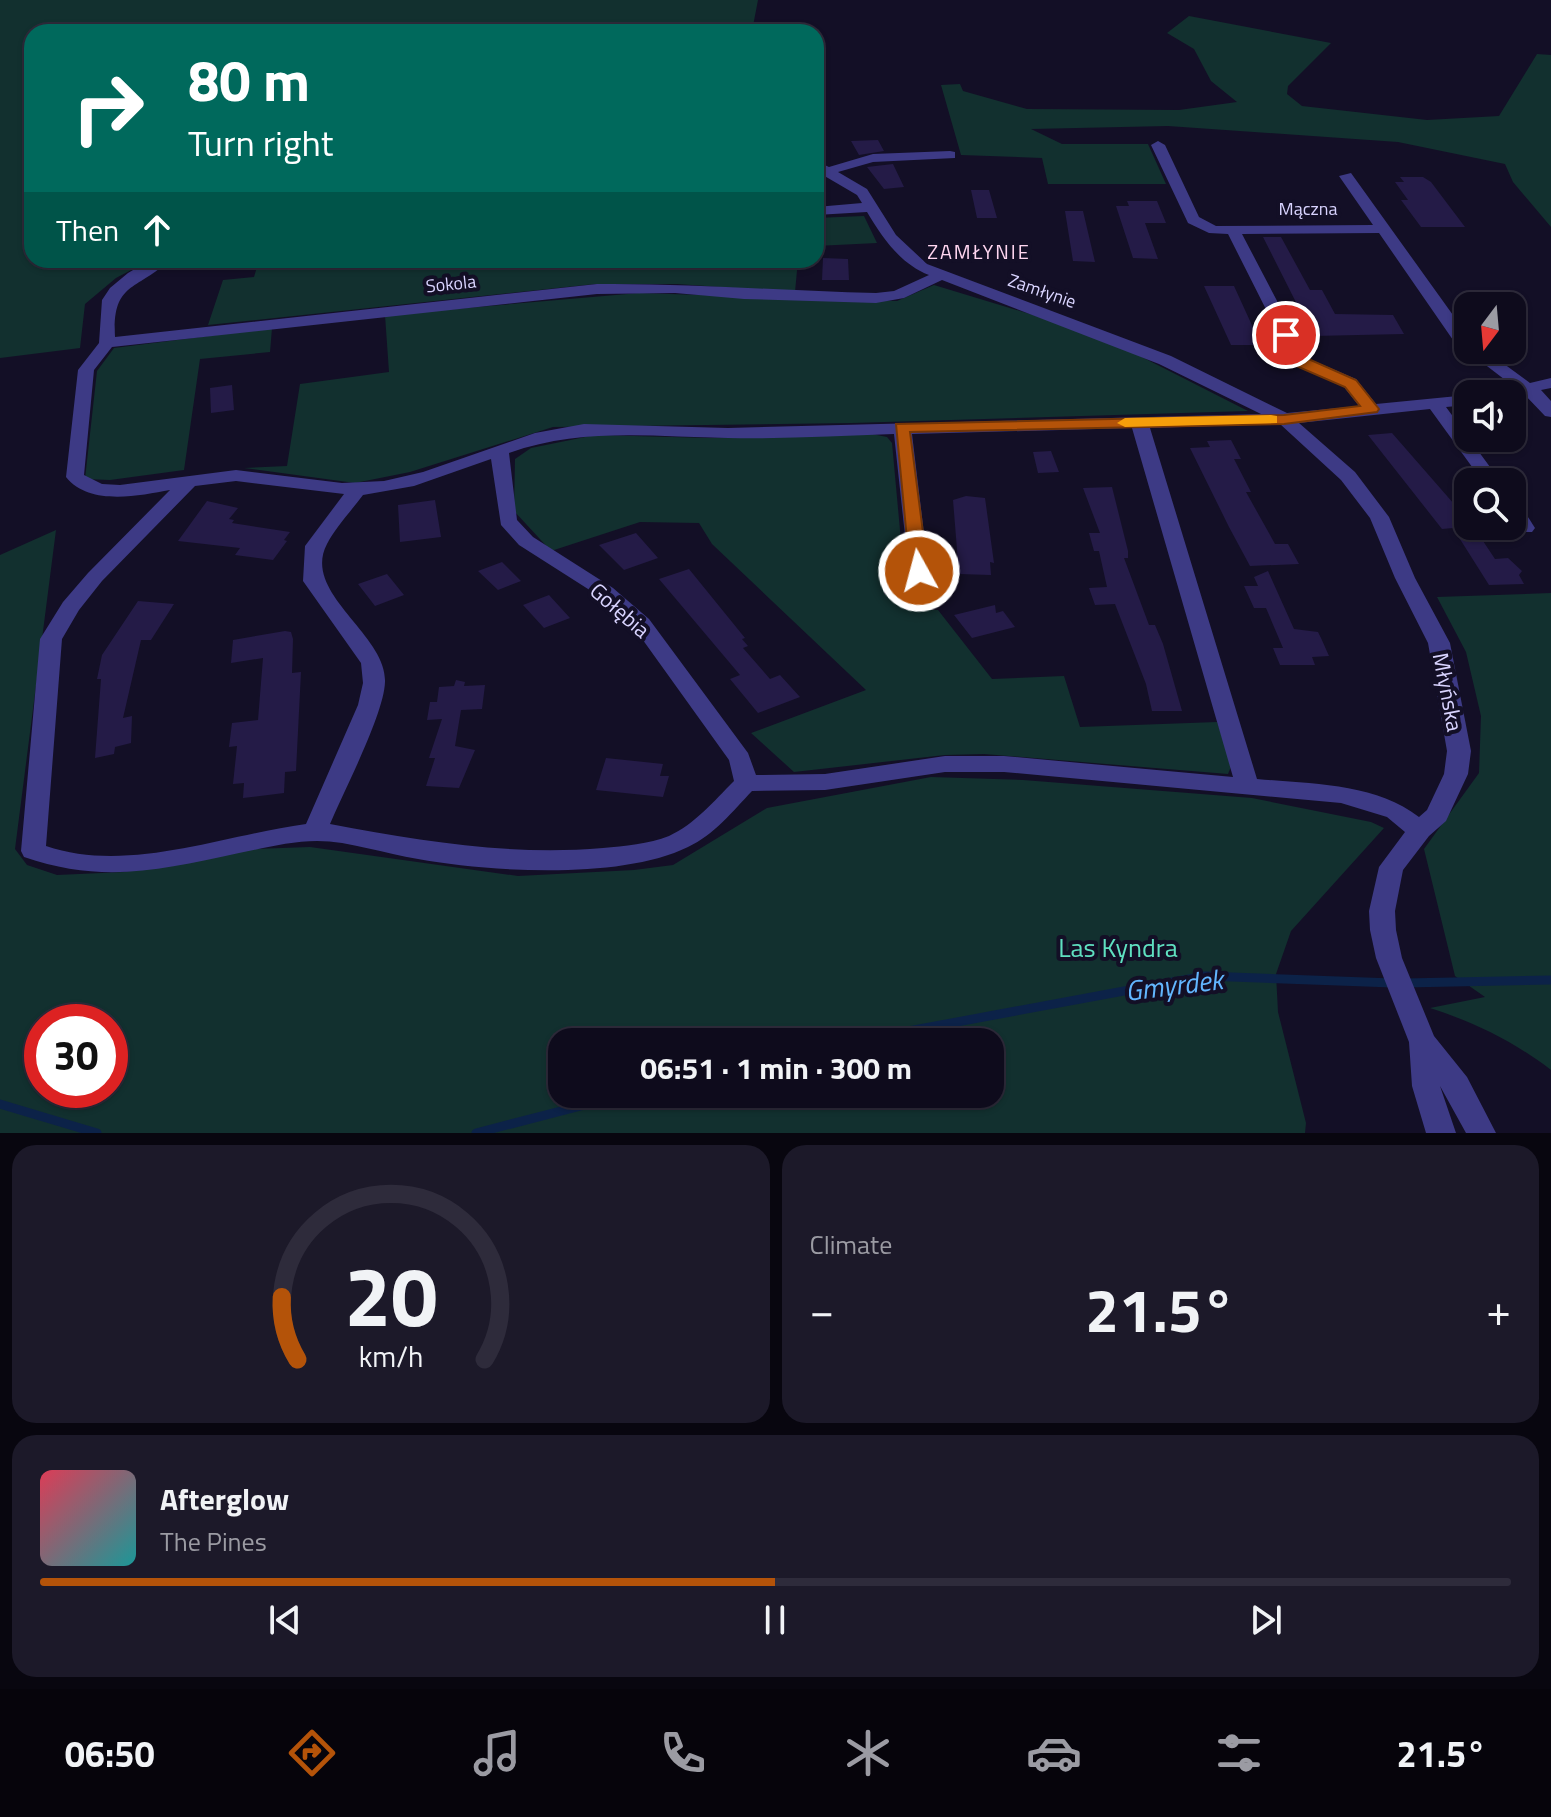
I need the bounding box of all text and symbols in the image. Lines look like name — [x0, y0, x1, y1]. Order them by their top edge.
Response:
text: 80 m — [188, 38, 310, 123]
icon: right — [56, 56, 160, 160]
text: Turn right — [188, 115, 333, 170]
street label: Mączna — [1279, 195, 1337, 222]
text: Then — [56, 207, 119, 253]
icon: ahead — [135, 208, 179, 252]
district label: ZAMŁYNIE — [927, 236, 1031, 267]
street label: Zamłynie — [1004, 266, 1080, 315]
street label: Sokola — [425, 267, 477, 300]
north arrow — [1454, 292, 1526, 364]
map controls — [1454, 292, 1526, 540]
pin — [1252, 301, 1320, 369]
icon: arrive — [1264, 313, 1308, 357]
button: sound — [1454, 380, 1526, 452]
button: search — [1454, 468, 1526, 540]
position arrow — [877, 529, 961, 613]
street label: Gołębia — [582, 574, 658, 646]
street label: Młyńska — [1424, 650, 1472, 734]
park label: Las Kyndra — [1058, 928, 1178, 967]
water label: Gmyrdek — [1123, 957, 1229, 1012]
speed limit sign: 30 — [24, 1004, 128, 1108]
text: 06:51 · 1 min · 300 m — [640, 1045, 912, 1091]
text: Climate — [810, 1225, 892, 1264]
text: 20 — [344, 1232, 437, 1358]
text: 21.5° — [1085, 1264, 1235, 1355]
text: − — [810, 1276, 834, 1343]
text: + — [1486, 1276, 1511, 1343]
text: km/h — [358, 1335, 423, 1378]
text: Afterglow — [160, 1476, 289, 1522]
text: The Pines — [160, 1522, 267, 1561]
icon: previous — [263, 1598, 307, 1642]
icon: pause — [753, 1598, 797, 1642]
icon: next — [1244, 1598, 1288, 1642]
icon: directions — [284, 1725, 340, 1781]
icon: music — [469, 1725, 525, 1781]
icon: phone — [655, 1725, 711, 1781]
icon: climate — [840, 1725, 896, 1781]
icon: car — [1026, 1725, 1082, 1781]
icon: filters — [1211, 1725, 1267, 1781]
text: 06:50 — [65, 1726, 155, 1781]
text: 21.5° — [1396, 1726, 1486, 1781]

